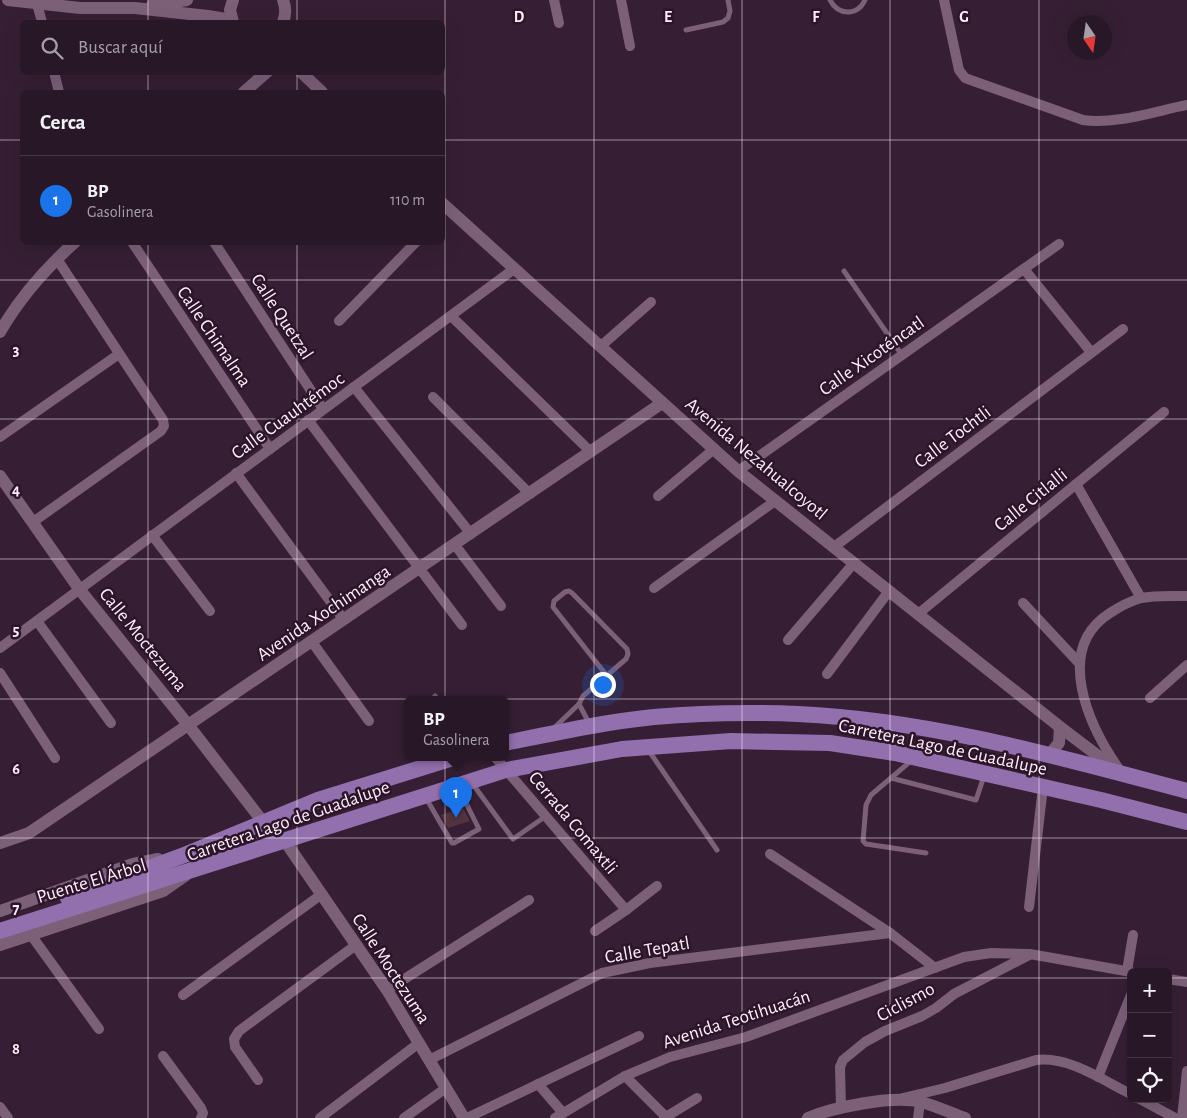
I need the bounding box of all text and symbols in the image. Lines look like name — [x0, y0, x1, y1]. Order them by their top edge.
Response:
text: D — [514, 9, 525, 25]
text: E — [664, 9, 672, 25]
text: F — [812, 9, 820, 25]
text: G — [959, 9, 969, 25]
north arrow — [1067, 15, 1112, 60]
search box — [20, 20, 445, 75]
icon: search — [38, 34, 66, 62]
text: Buscar aquí — [78, 38, 163, 57]
text: Cerca — [40, 112, 86, 133]
text: BP — [87, 182, 109, 201]
text: 1 — [53, 192, 59, 208]
text: 110 m — [390, 192, 425, 208]
text: Gasolinera — [87, 204, 153, 220]
street label: Calle Quetzal — [247, 271, 316, 363]
street label: Calle Chimalma — [173, 283, 254, 391]
street label: Calle Xicoténcatl — [816, 313, 928, 399]
text: 3 — [13, 342, 20, 358]
street label: Calle Cuauhtémoc — [228, 369, 348, 463]
street label: Avenida Nezahualcoyotl — [682, 394, 831, 524]
street label: Calle Tochtli — [911, 403, 995, 472]
street label: Calle Citlalli — [991, 465, 1071, 535]
text: 4 — [12, 482, 20, 498]
street label: Avenida Xochimanga — [254, 561, 394, 665]
street label: Calle Moctezuma — [95, 585, 190, 695]
text: 5 — [13, 622, 20, 638]
your location — [590, 672, 616, 698]
popup — [404, 696, 509, 761]
text: BP — [423, 710, 445, 729]
street label: Carretera Lago de Guadalupe — [837, 716, 1049, 779]
text: Gasolinera — [423, 732, 490, 748]
text: 6 — [12, 761, 20, 777]
street label: Cerrada Comaxtli — [525, 768, 621, 878]
pin: 1 — [440, 777, 472, 818]
street label: Carretera Lago de Guadalupe — [185, 778, 392, 865]
street label: Puente El Árbol — [34, 854, 148, 907]
text: 7 — [13, 901, 20, 917]
street label: Calle Moctezuma — [348, 910, 433, 1027]
street label: Calle Tepatl — [603, 934, 691, 967]
map controls — [1127, 968, 1172, 1103]
button: + — [1127, 968, 1172, 1013]
street label: Ciclismo — [874, 979, 938, 1025]
street label: Avenida Teotihuacán — [660, 987, 813, 1052]
button: − — [1127, 1013, 1172, 1058]
text: 8 — [12, 1041, 20, 1057]
button: locate — [1127, 1058, 1172, 1103]

